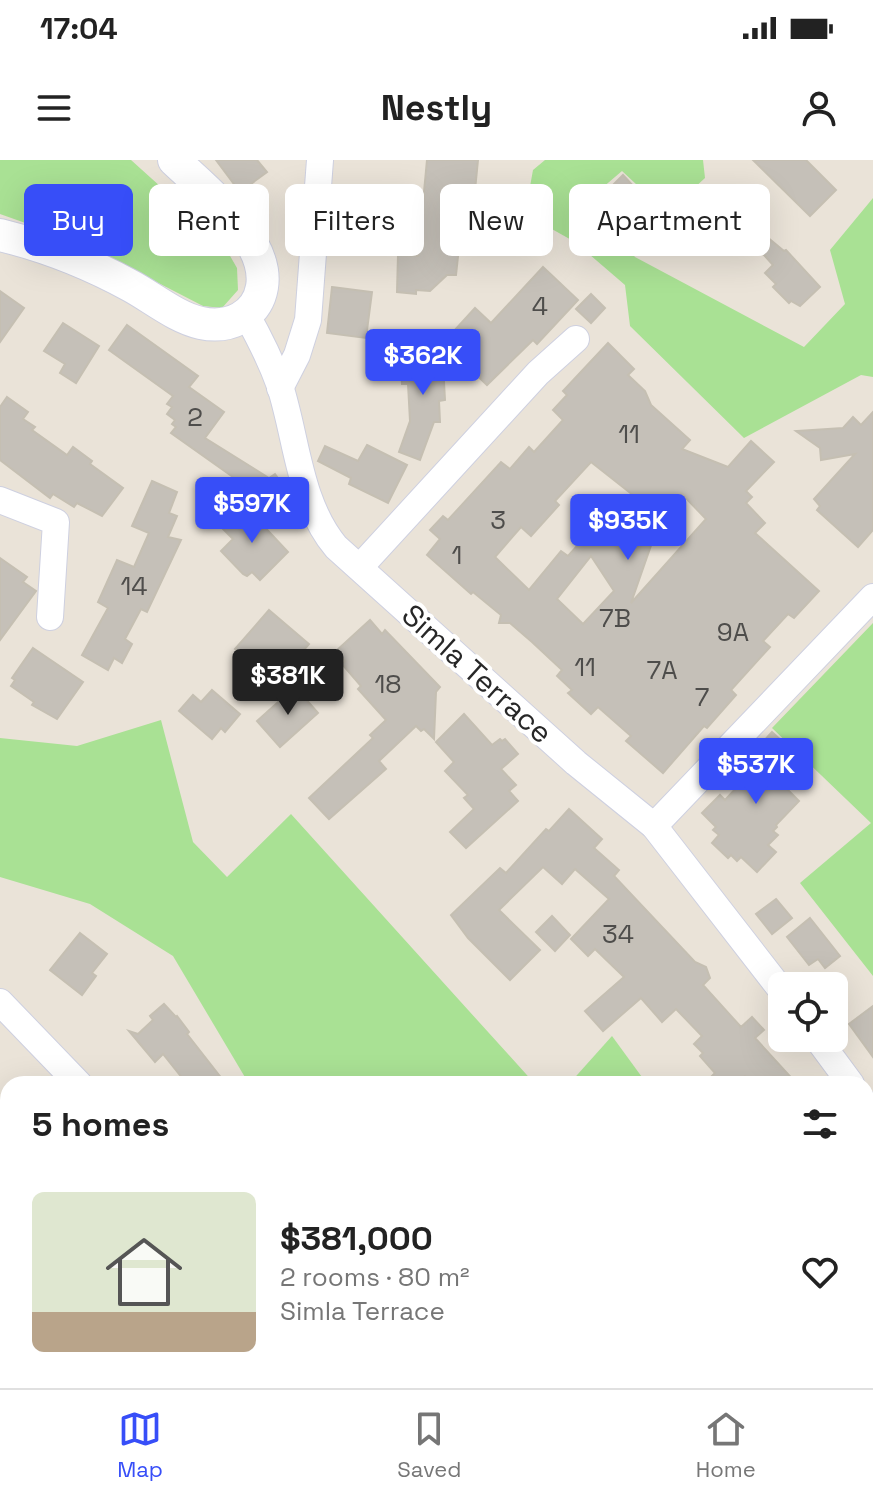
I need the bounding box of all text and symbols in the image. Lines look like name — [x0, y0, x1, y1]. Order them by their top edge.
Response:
text: 17:04 — [40, 9, 118, 48]
text: Nestly — [381, 85, 492, 131]
icon: menu — [32, 86, 76, 130]
icon: person — [797, 86, 841, 130]
chip: Buy — [24, 184, 133, 256]
chip: Rent — [149, 184, 269, 256]
chip: Filters — [285, 184, 424, 256]
chip: New — [440, 184, 553, 256]
chip: Apartment — [569, 184, 770, 256]
house number: 4 — [532, 289, 548, 323]
pin: $362K — [367, 329, 479, 397]
text: $362K — [383, 338, 463, 372]
house number: 2 — [187, 400, 203, 434]
house number: 11 — [618, 417, 640, 451]
pin: $597K — [196, 477, 308, 545]
text: $597K — [213, 486, 291, 520]
pin: $935K — [572, 494, 684, 562]
house number: 3 — [490, 503, 506, 537]
text: $935K — [588, 503, 668, 537]
house number: 1 — [452, 538, 462, 572]
house number: 14 — [120, 569, 148, 603]
street label: Simla Terrace — [394, 596, 561, 752]
house number: 7B — [599, 601, 631, 635]
house number: 9A — [717, 615, 749, 649]
pin: $381K — [232, 649, 344, 717]
house number: 11 — [574, 650, 596, 684]
house number: 7A — [646, 653, 678, 687]
text: $381K — [250, 658, 326, 692]
house number: 18 — [374, 667, 402, 701]
house number: 7 — [695, 680, 709, 714]
pin: $537K — [700, 738, 812, 806]
text: $537K — [717, 747, 795, 781]
house number: 34 — [602, 917, 634, 951]
map controls — [768, 972, 848, 1052]
button: locate — [768, 972, 848, 1052]
icon: filters — [798, 1102, 842, 1146]
text: 5 homes — [32, 1103, 169, 1146]
text: $381,000 — [280, 1217, 433, 1260]
icon: home — [96, 1224, 192, 1320]
icon: heart — [798, 1250, 842, 1294]
text: 2 rooms · 80 m² — [280, 1260, 470, 1294]
text: Simla Terrace — [280, 1294, 445, 1328]
tab: Map — [117, 1407, 163, 1483]
tab: Saved — [397, 1407, 462, 1483]
tab: Home — [696, 1407, 756, 1483]

